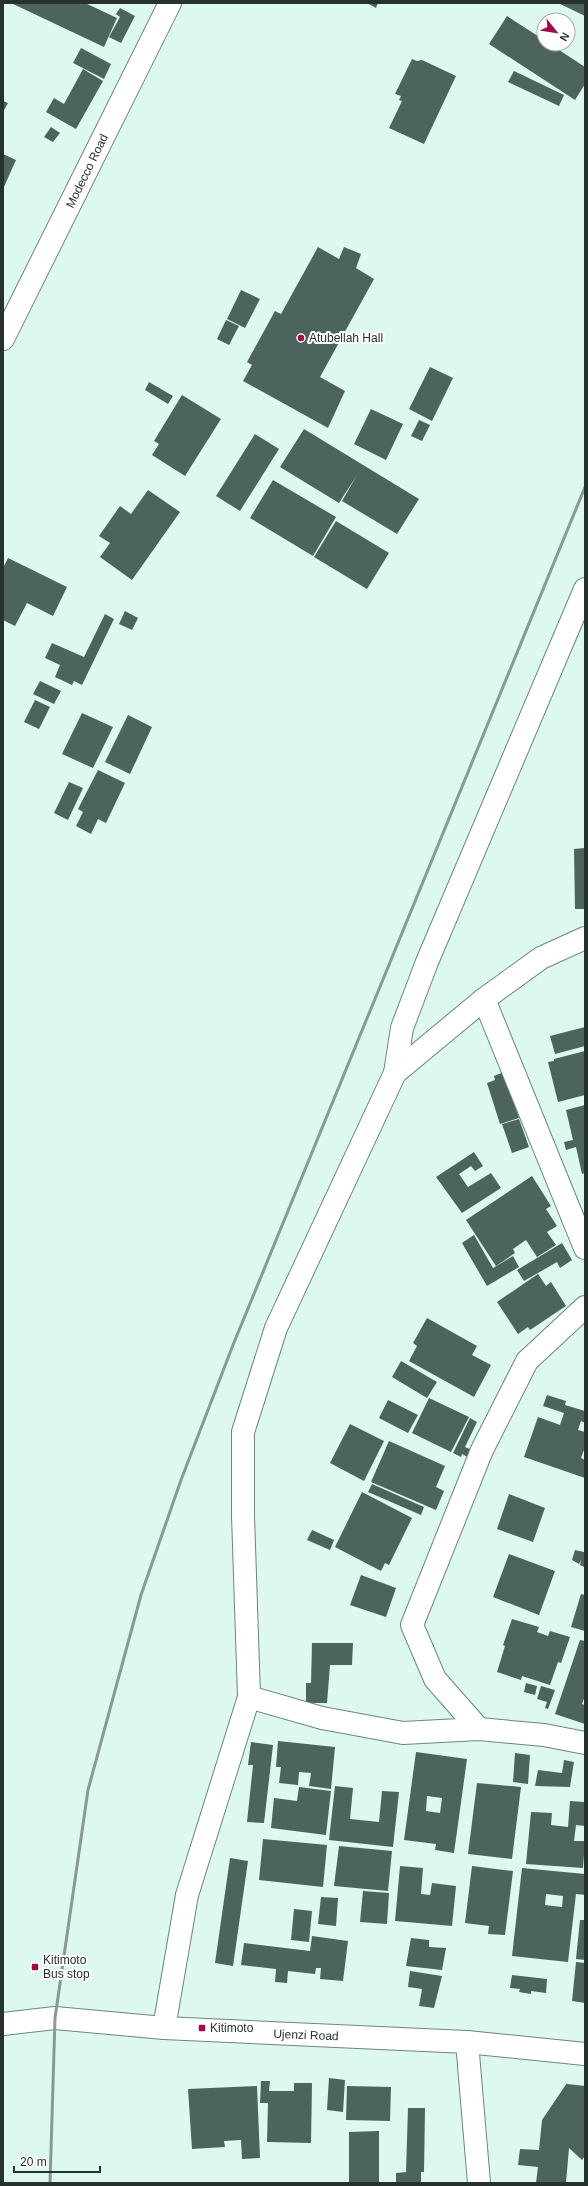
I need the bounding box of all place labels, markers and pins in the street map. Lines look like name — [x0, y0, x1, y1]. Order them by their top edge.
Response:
place label: Atubellah Hall — [309, 331, 383, 345]
marker: Atubellah Hall — [296, 333, 306, 343]
place label: Kitimoto Bus stop — [43, 1953, 90, 1981]
marker: Kitimoto Bus stop — [30, 1962, 40, 1972]
place label: Kitimoto — [210, 2021, 254, 2035]
marker: Kitimoto — [197, 2023, 207, 2033]

